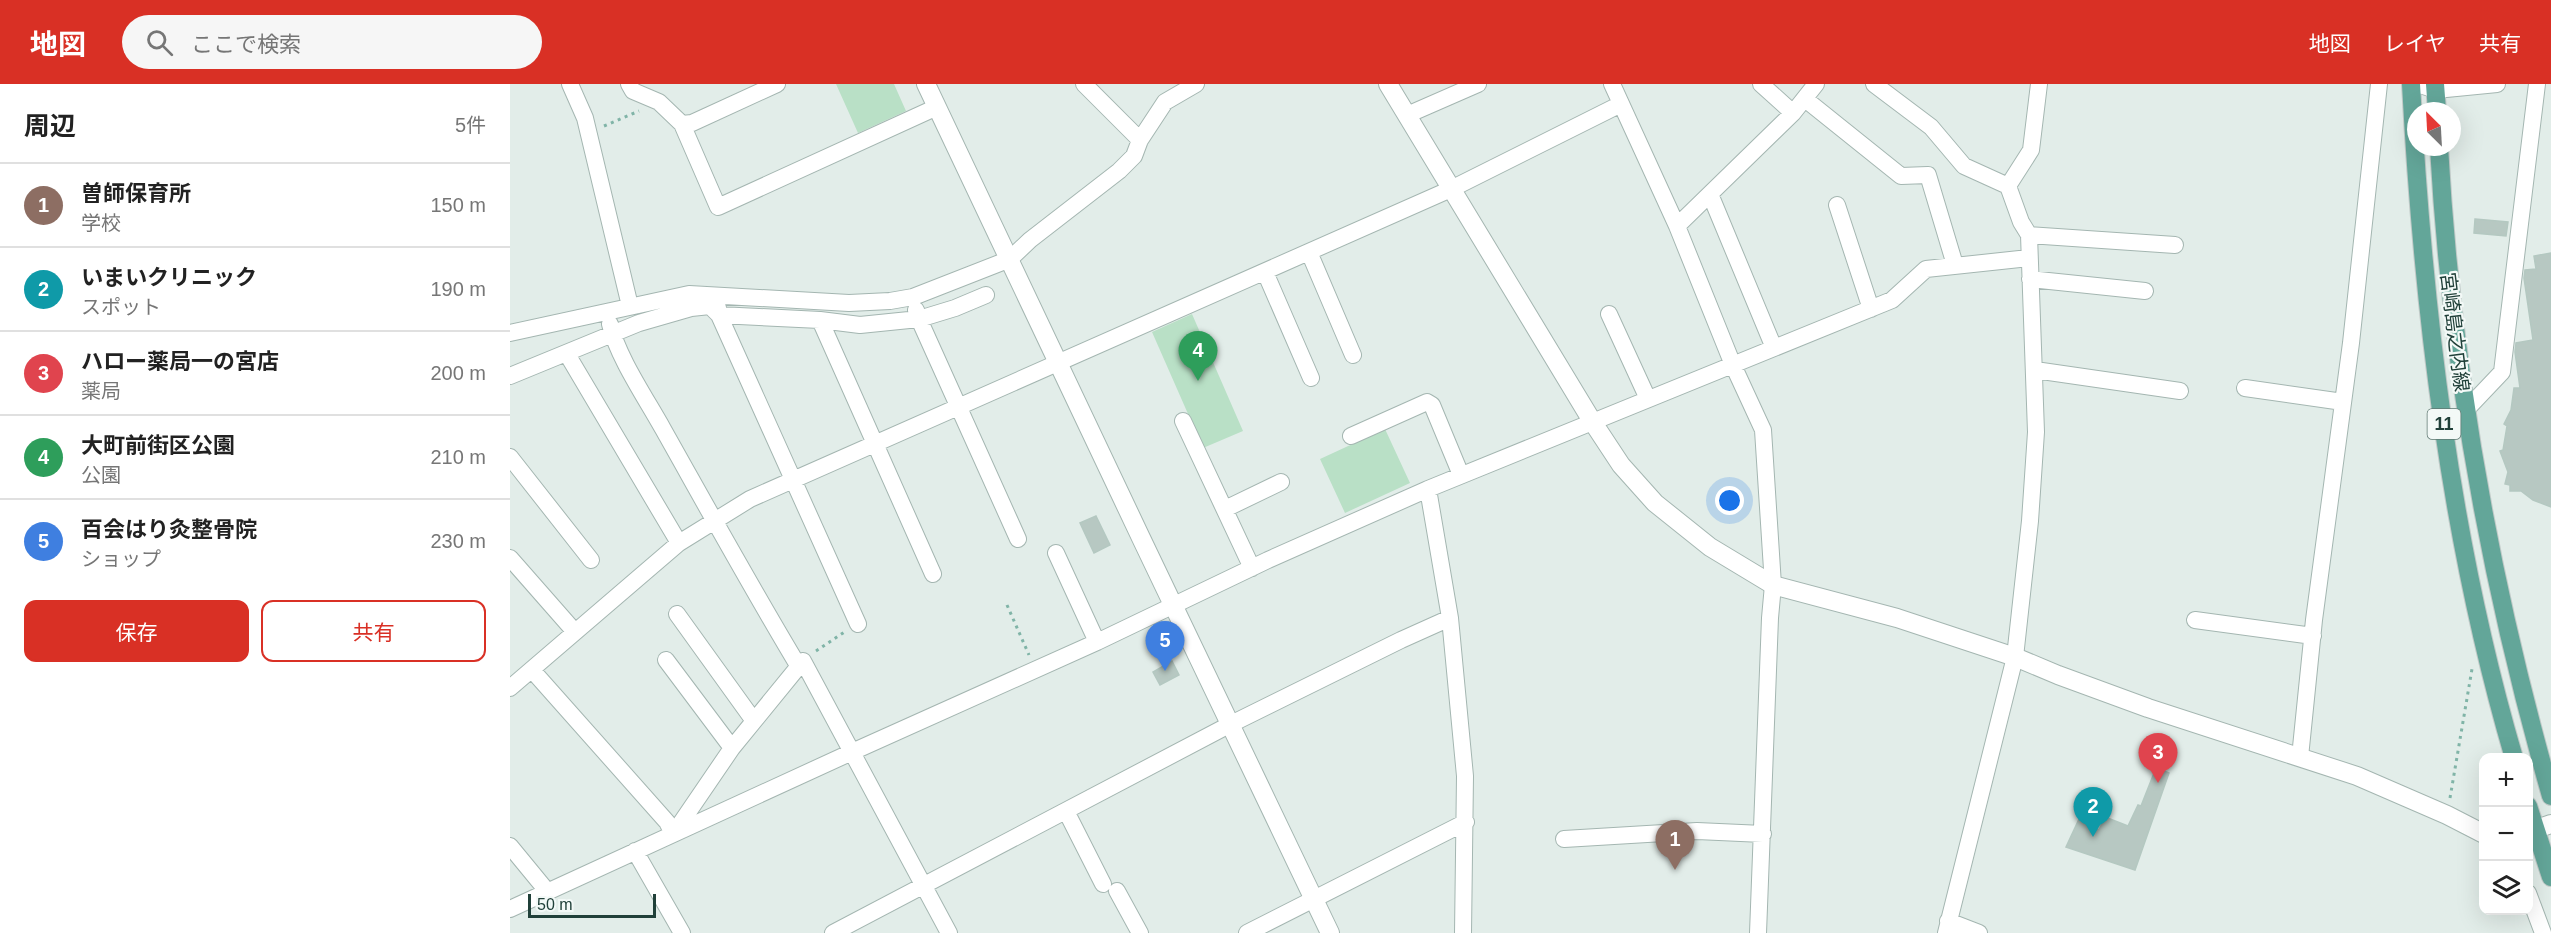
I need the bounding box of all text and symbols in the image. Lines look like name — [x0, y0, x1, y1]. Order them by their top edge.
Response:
search box — [122, 15, 542, 69]
icon: search — [143, 26, 176, 59]
text: 地図 — [30, 29, 86, 60]
text: ここで検索 — [191, 32, 301, 57]
text: 地図 — [2309, 32, 2351, 55]
text: レイヤ — [2384, 32, 2446, 55]
text: 共有 — [2479, 32, 2521, 55]
north arrow — [2407, 102, 2461, 156]
text: 周辺 — [24, 111, 76, 141]
text: 5件 — [455, 114, 486, 136]
text: 曽師保育所 — [81, 181, 191, 206]
text: 1 — [38, 194, 49, 216]
text: 150 m — [430, 194, 486, 216]
text: 学校 — [81, 212, 121, 234]
text: いまいクリニック — [81, 265, 257, 290]
street label: 宮崎島之内線 — [2437, 271, 2473, 393]
text: 2 — [38, 278, 49, 300]
text: 190 m — [430, 278, 486, 300]
text: スポット — [81, 296, 161, 318]
pin: 4 — [1178, 332, 1218, 381]
text: ハロー薬局一の宮店 — [81, 349, 279, 374]
text: 3 — [38, 362, 49, 384]
text: 200 m — [430, 362, 486, 384]
text: 薬局 — [81, 380, 121, 402]
road number: 11 — [2428, 409, 2460, 439]
text: 大町前街区公園 — [81, 433, 235, 458]
text: 4 — [38, 446, 49, 468]
text: 210 m — [430, 446, 486, 468]
text: 公園 — [81, 464, 121, 486]
your location — [1715, 486, 1744, 515]
text: 百会はり灸整骨院 — [81, 517, 257, 542]
text: 5 — [38, 530, 49, 552]
text: 230 m — [430, 530, 486, 552]
text: ショップ — [81, 548, 161, 570]
button: 保存 — [24, 600, 249, 662]
button: 共有 — [261, 600, 486, 662]
pin: 5 — [1146, 622, 1184, 671]
pin: 3 — [2138, 734, 2178, 783]
map controls — [2479, 753, 2533, 915]
button: + — [2479, 753, 2533, 807]
pin: 2 — [2074, 788, 2112, 837]
button: − — [2479, 807, 2533, 861]
pin: 1 — [1656, 820, 1694, 870]
button: layers — [2479, 861, 2533, 915]
scale bar — [528, 891, 656, 918]
text: 50 m — [537, 896, 573, 913]

